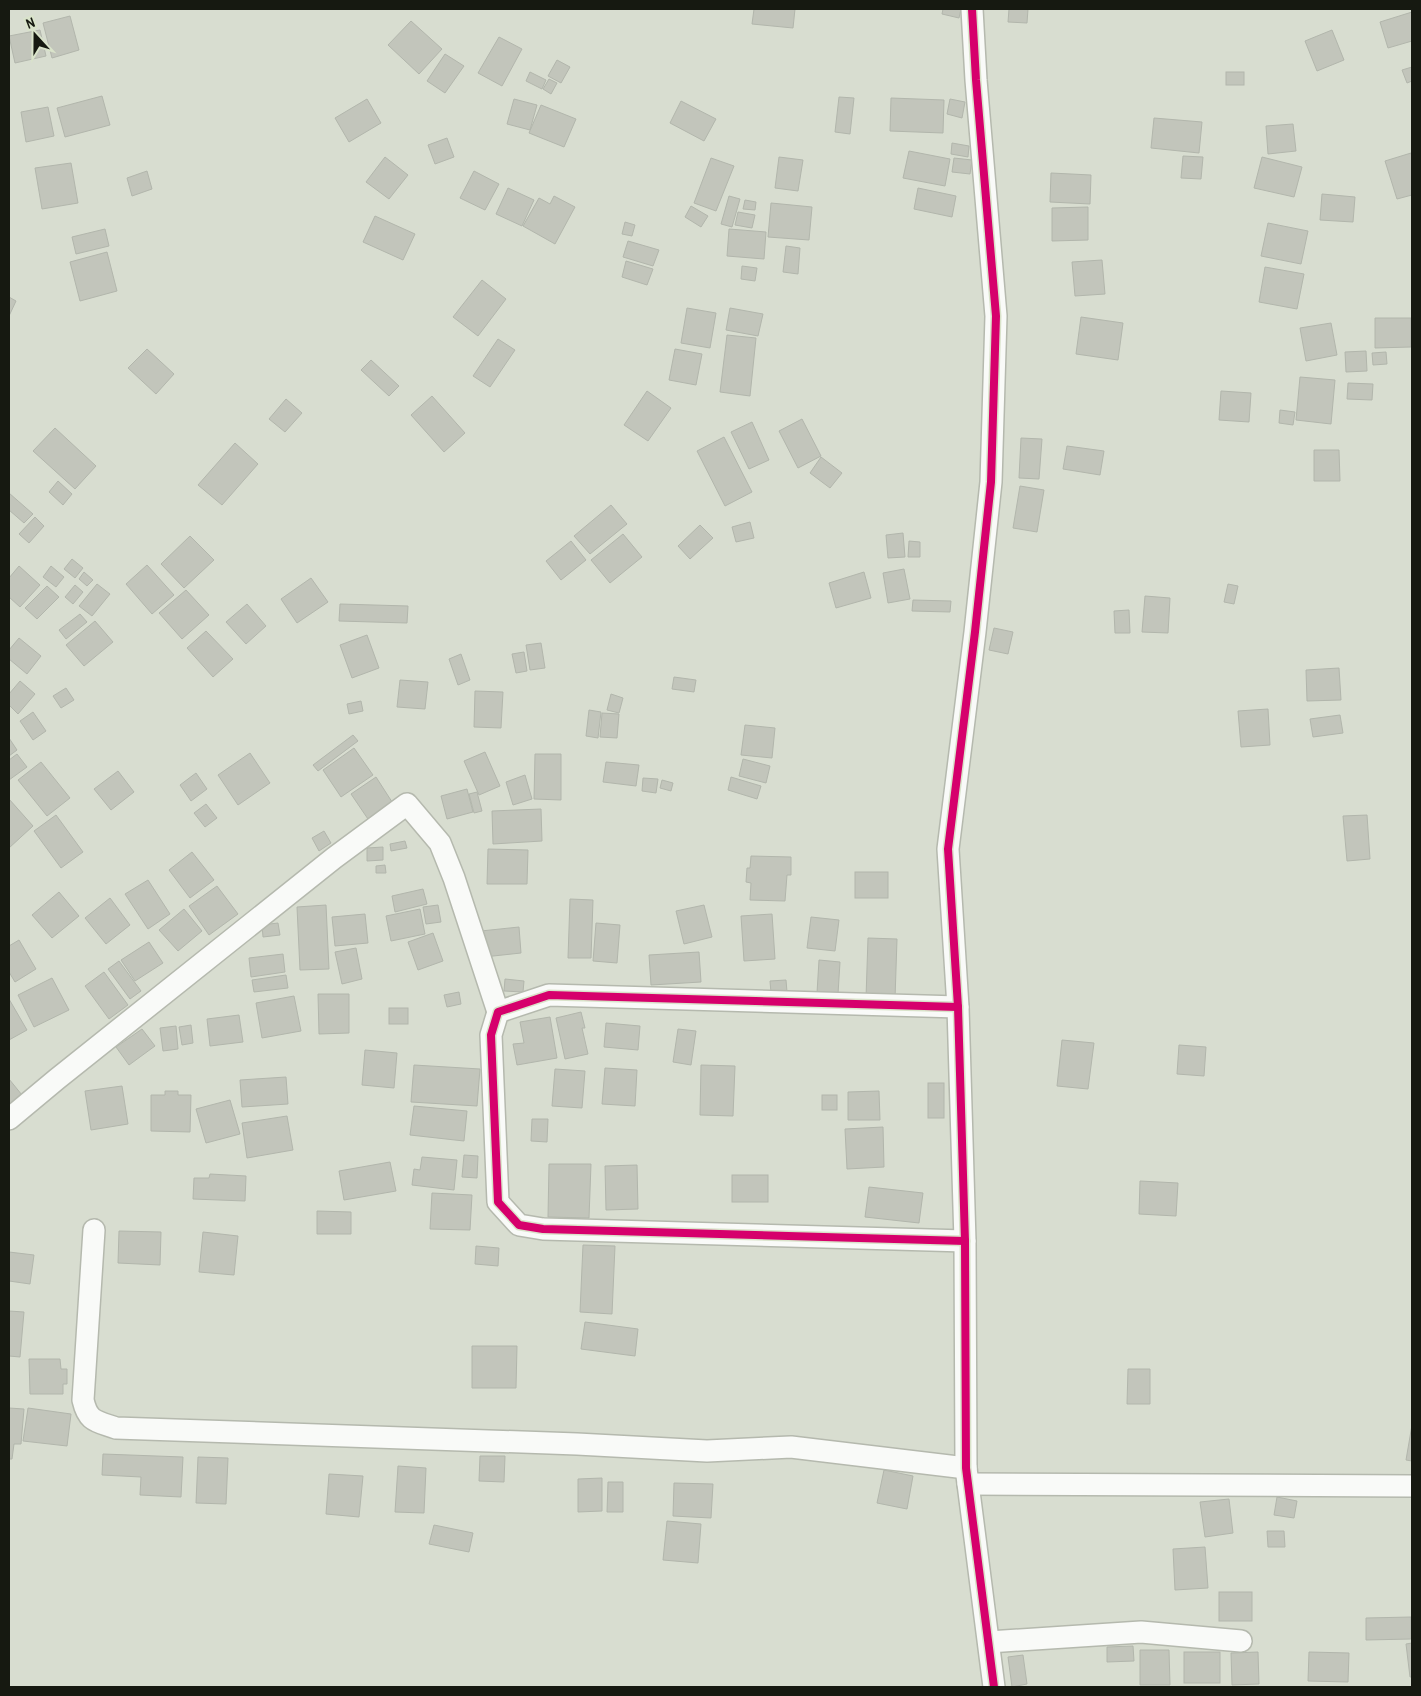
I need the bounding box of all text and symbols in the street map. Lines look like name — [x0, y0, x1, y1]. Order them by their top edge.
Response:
north arrow — [10, 10, 60, 60]
text: N — [23, 13, 37, 33]

